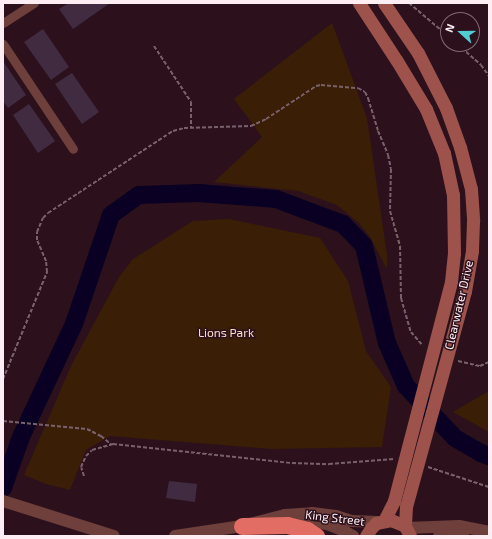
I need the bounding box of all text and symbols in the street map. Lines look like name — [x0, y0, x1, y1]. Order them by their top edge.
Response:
north arrow — [440, 12, 480, 52]
text: N — [442, 22, 457, 34]
street label: Clearwater Drive — [442, 259, 476, 351]
park label: Lions Park — [198, 326, 254, 340]
street label: King Street — [304, 507, 366, 529]

